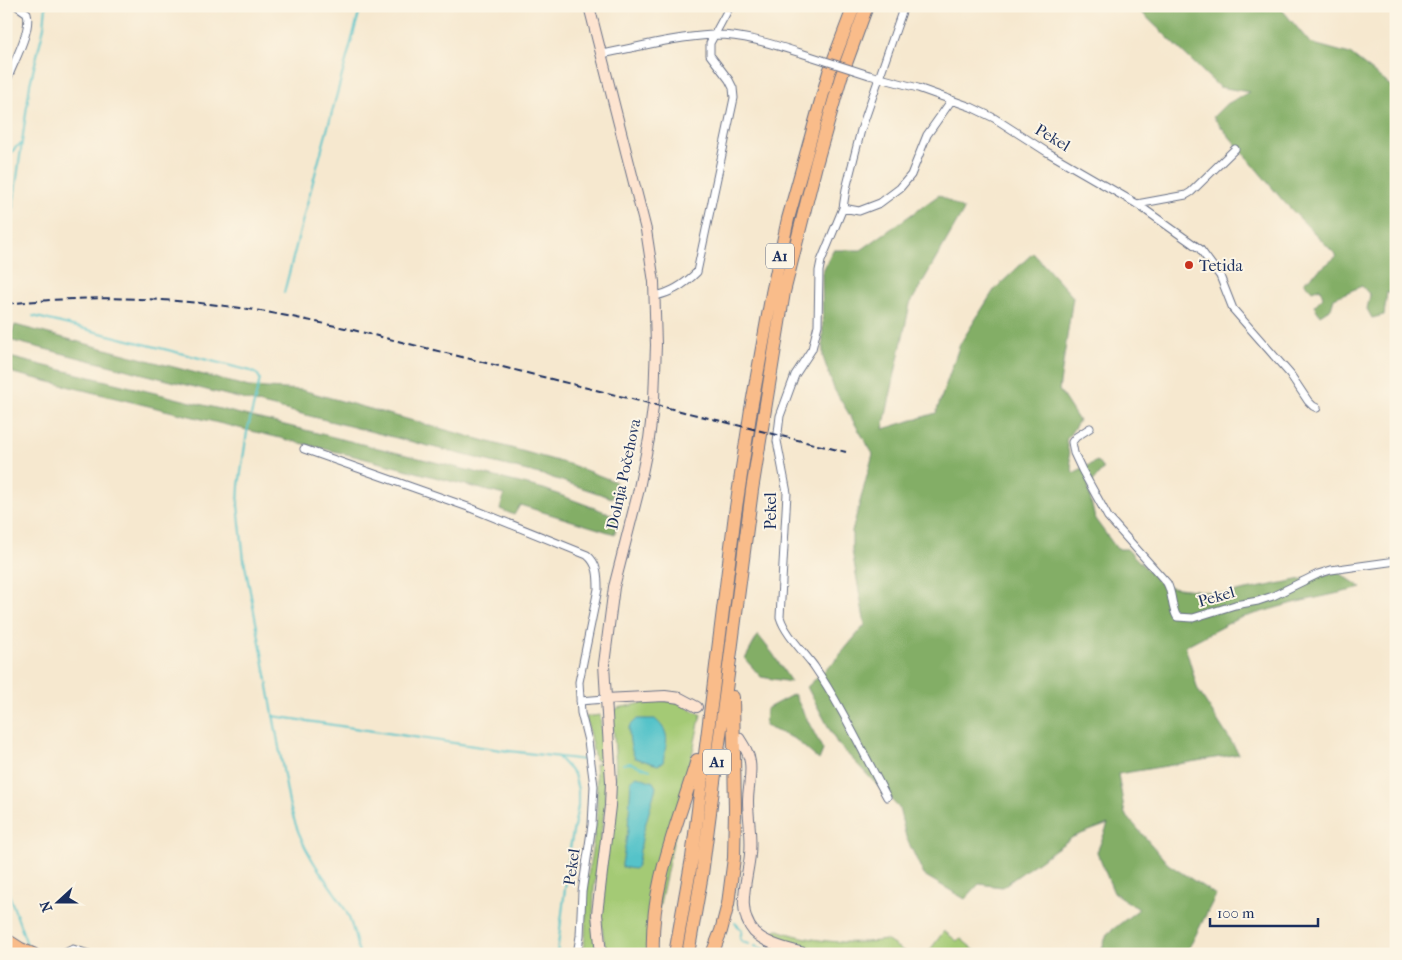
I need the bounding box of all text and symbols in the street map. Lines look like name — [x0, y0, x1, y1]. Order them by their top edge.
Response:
street label: Pekel — [1032, 120, 1074, 156]
road number: A1 — [766, 244, 794, 268]
place label: Tetida — [1199, 256, 1243, 275]
marker: Tetida — [1183, 259, 1195, 271]
street label: Dolnja Počehova — [602, 416, 645, 531]
street label: Pekel — [761, 492, 780, 530]
street label: Pekel — [1196, 582, 1237, 611]
road number: A1 — [703, 750, 731, 774]
street label: Pekel — [559, 847, 584, 887]
north arrow — [32, 878, 82, 928]
scale bar — [1210, 895, 1317, 927]
text: N — [36, 898, 56, 914]
text: 100 m — [1217, 904, 1255, 922]

